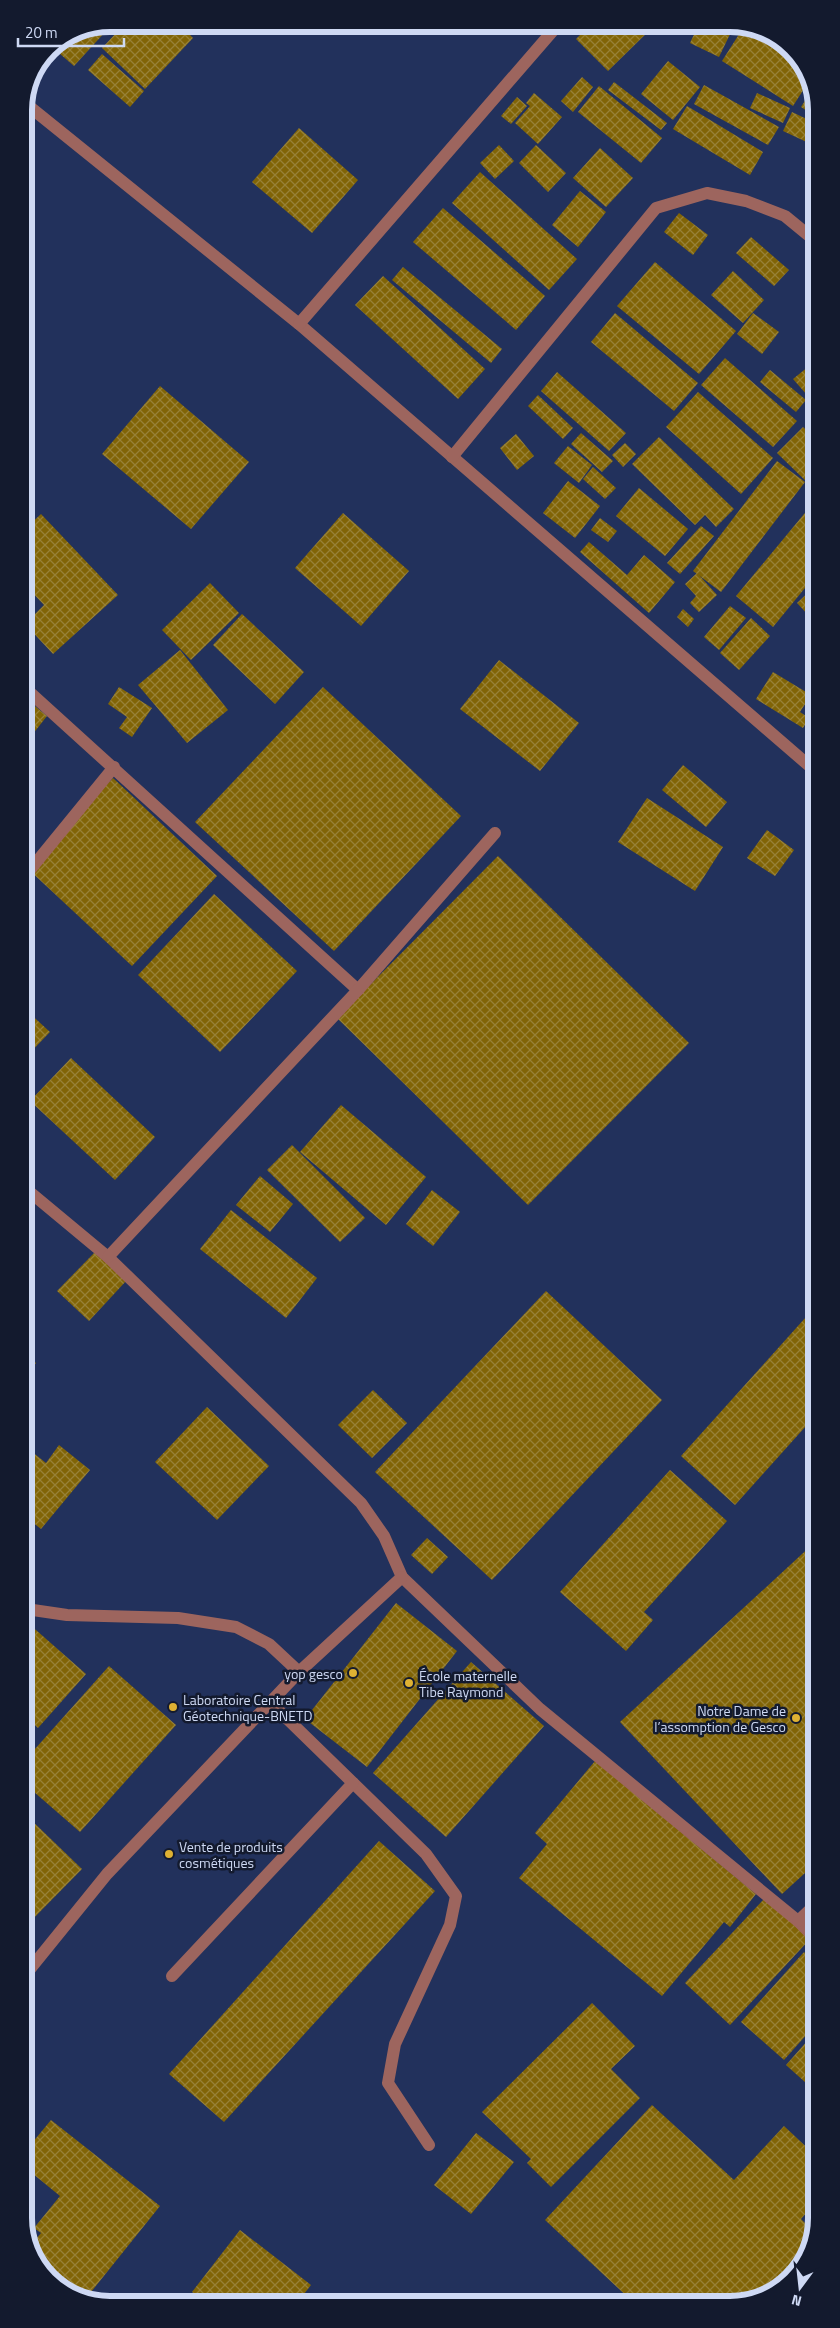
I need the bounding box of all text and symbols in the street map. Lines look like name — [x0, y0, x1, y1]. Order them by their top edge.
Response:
scale bar — [18, 15, 124, 47]
text: 20 m — [25, 21, 58, 44]
place label: yop gesco — [284, 1663, 343, 1684]
place label: École maternelle Tibe Raymond — [419, 1665, 517, 1702]
marker: yop gesco — [347, 1667, 359, 1679]
marker: École maternelle Tibe Raymond — [403, 1677, 415, 1689]
place label: Laboratoire Central Géotechnique-BNETD — [183, 1689, 312, 1726]
place label: Notre Dame de l’assomption de Gesco — [654, 1700, 786, 1737]
marker: Laboratoire Central Géotechnique-BNETD — [167, 1701, 179, 1713]
marker: Notre Dame de l’assomption de Gesco — [790, 1712, 802, 1724]
place label: Vente de produits cosmétiques — [179, 1836, 283, 1873]
marker: Vente de produits cosmétiques — [163, 1848, 175, 1860]
north arrow — [775, 2263, 825, 2313]
text: N — [789, 2290, 804, 2312]

